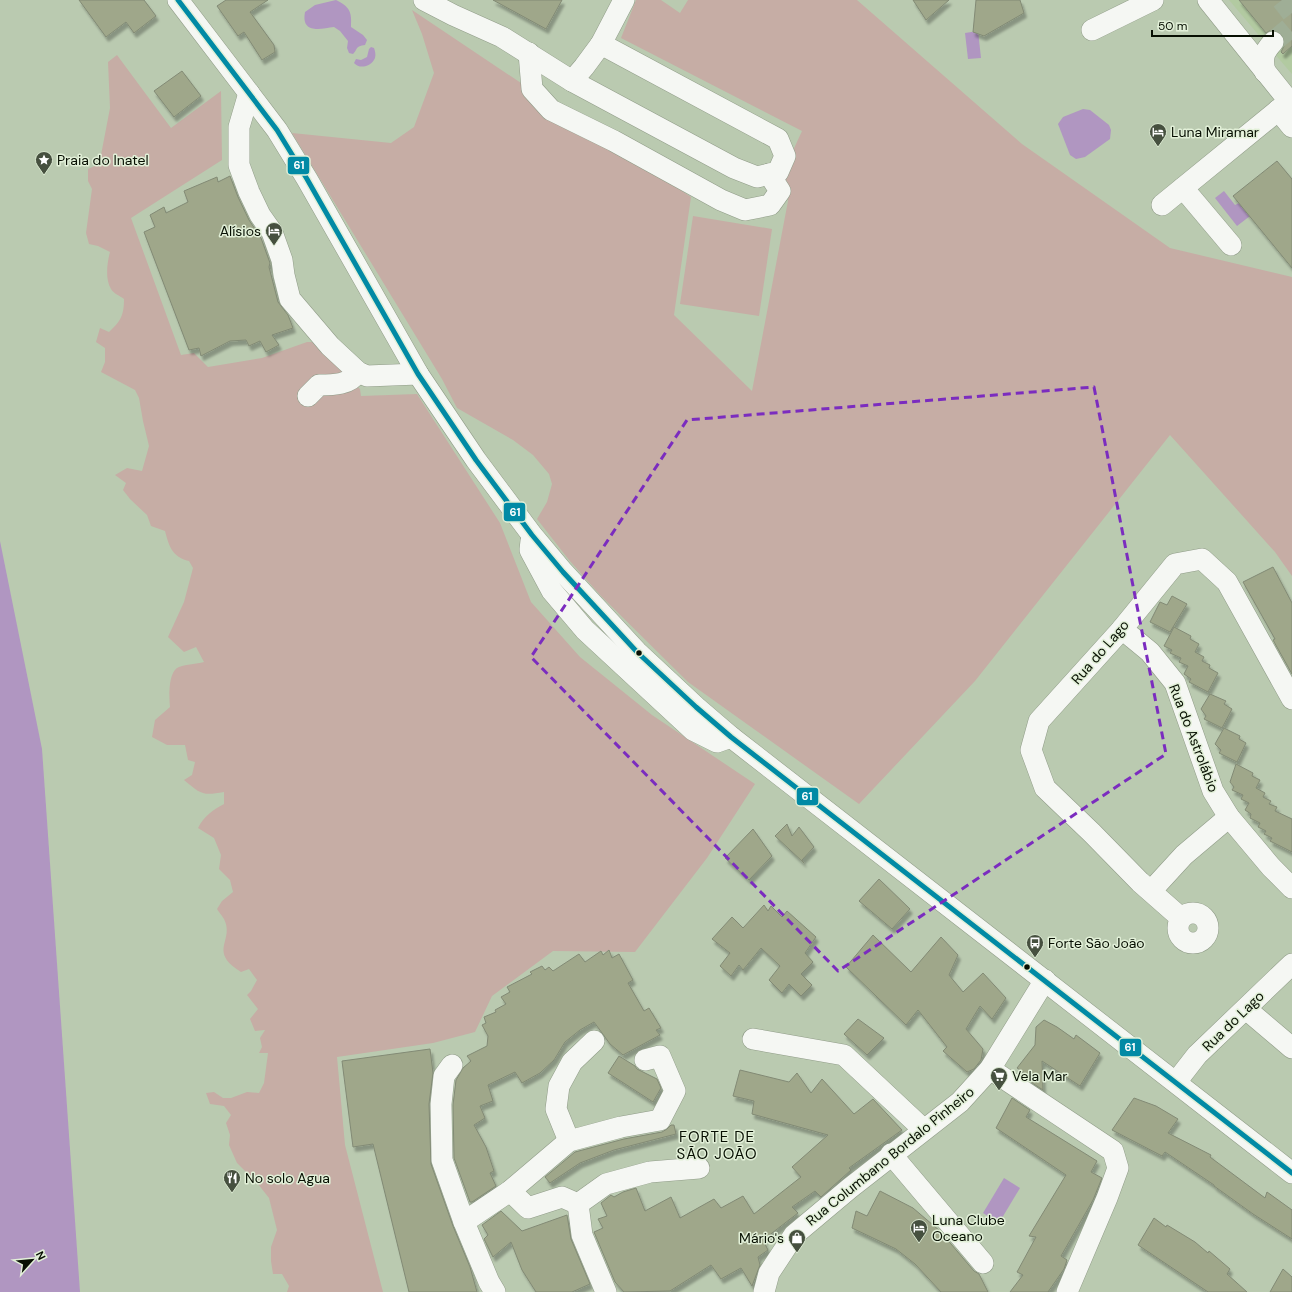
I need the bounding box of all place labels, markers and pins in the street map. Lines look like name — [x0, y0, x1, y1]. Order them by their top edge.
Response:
hotel icon: Luna Miramar — [1148, 122, 1168, 147]
place label: Luna Miramar — [1171, 123, 1259, 141]
place icon: Praia do Inatel — [34, 150, 54, 175]
place label: Praia do Inatel — [57, 151, 149, 169]
hotel icon: Alísios — [264, 221, 284, 246]
place label: Alísios — [220, 222, 261, 240]
unlabelled marker — [634, 648, 644, 658]
bus stop icon: Forte São João — [1025, 933, 1045, 958]
place label: Forte São João — [1048, 934, 1145, 952]
unlabelled marker — [1022, 962, 1032, 972]
supermarket icon: Vela Mar — [989, 1066, 1009, 1091]
place label: Vela Mar — [1012, 1067, 1067, 1085]
restaurant icon: No solo Agua — [222, 1168, 242, 1193]
place label: No solo Agua — [245, 1169, 330, 1187]
place label: Luna Clube Oceano — [932, 1211, 1005, 1245]
hotel icon: Luna Clube Oceano — [909, 1218, 929, 1243]
shop icon: Mário's — [787, 1228, 807, 1253]
place label: Mário's — [739, 1229, 784, 1247]

